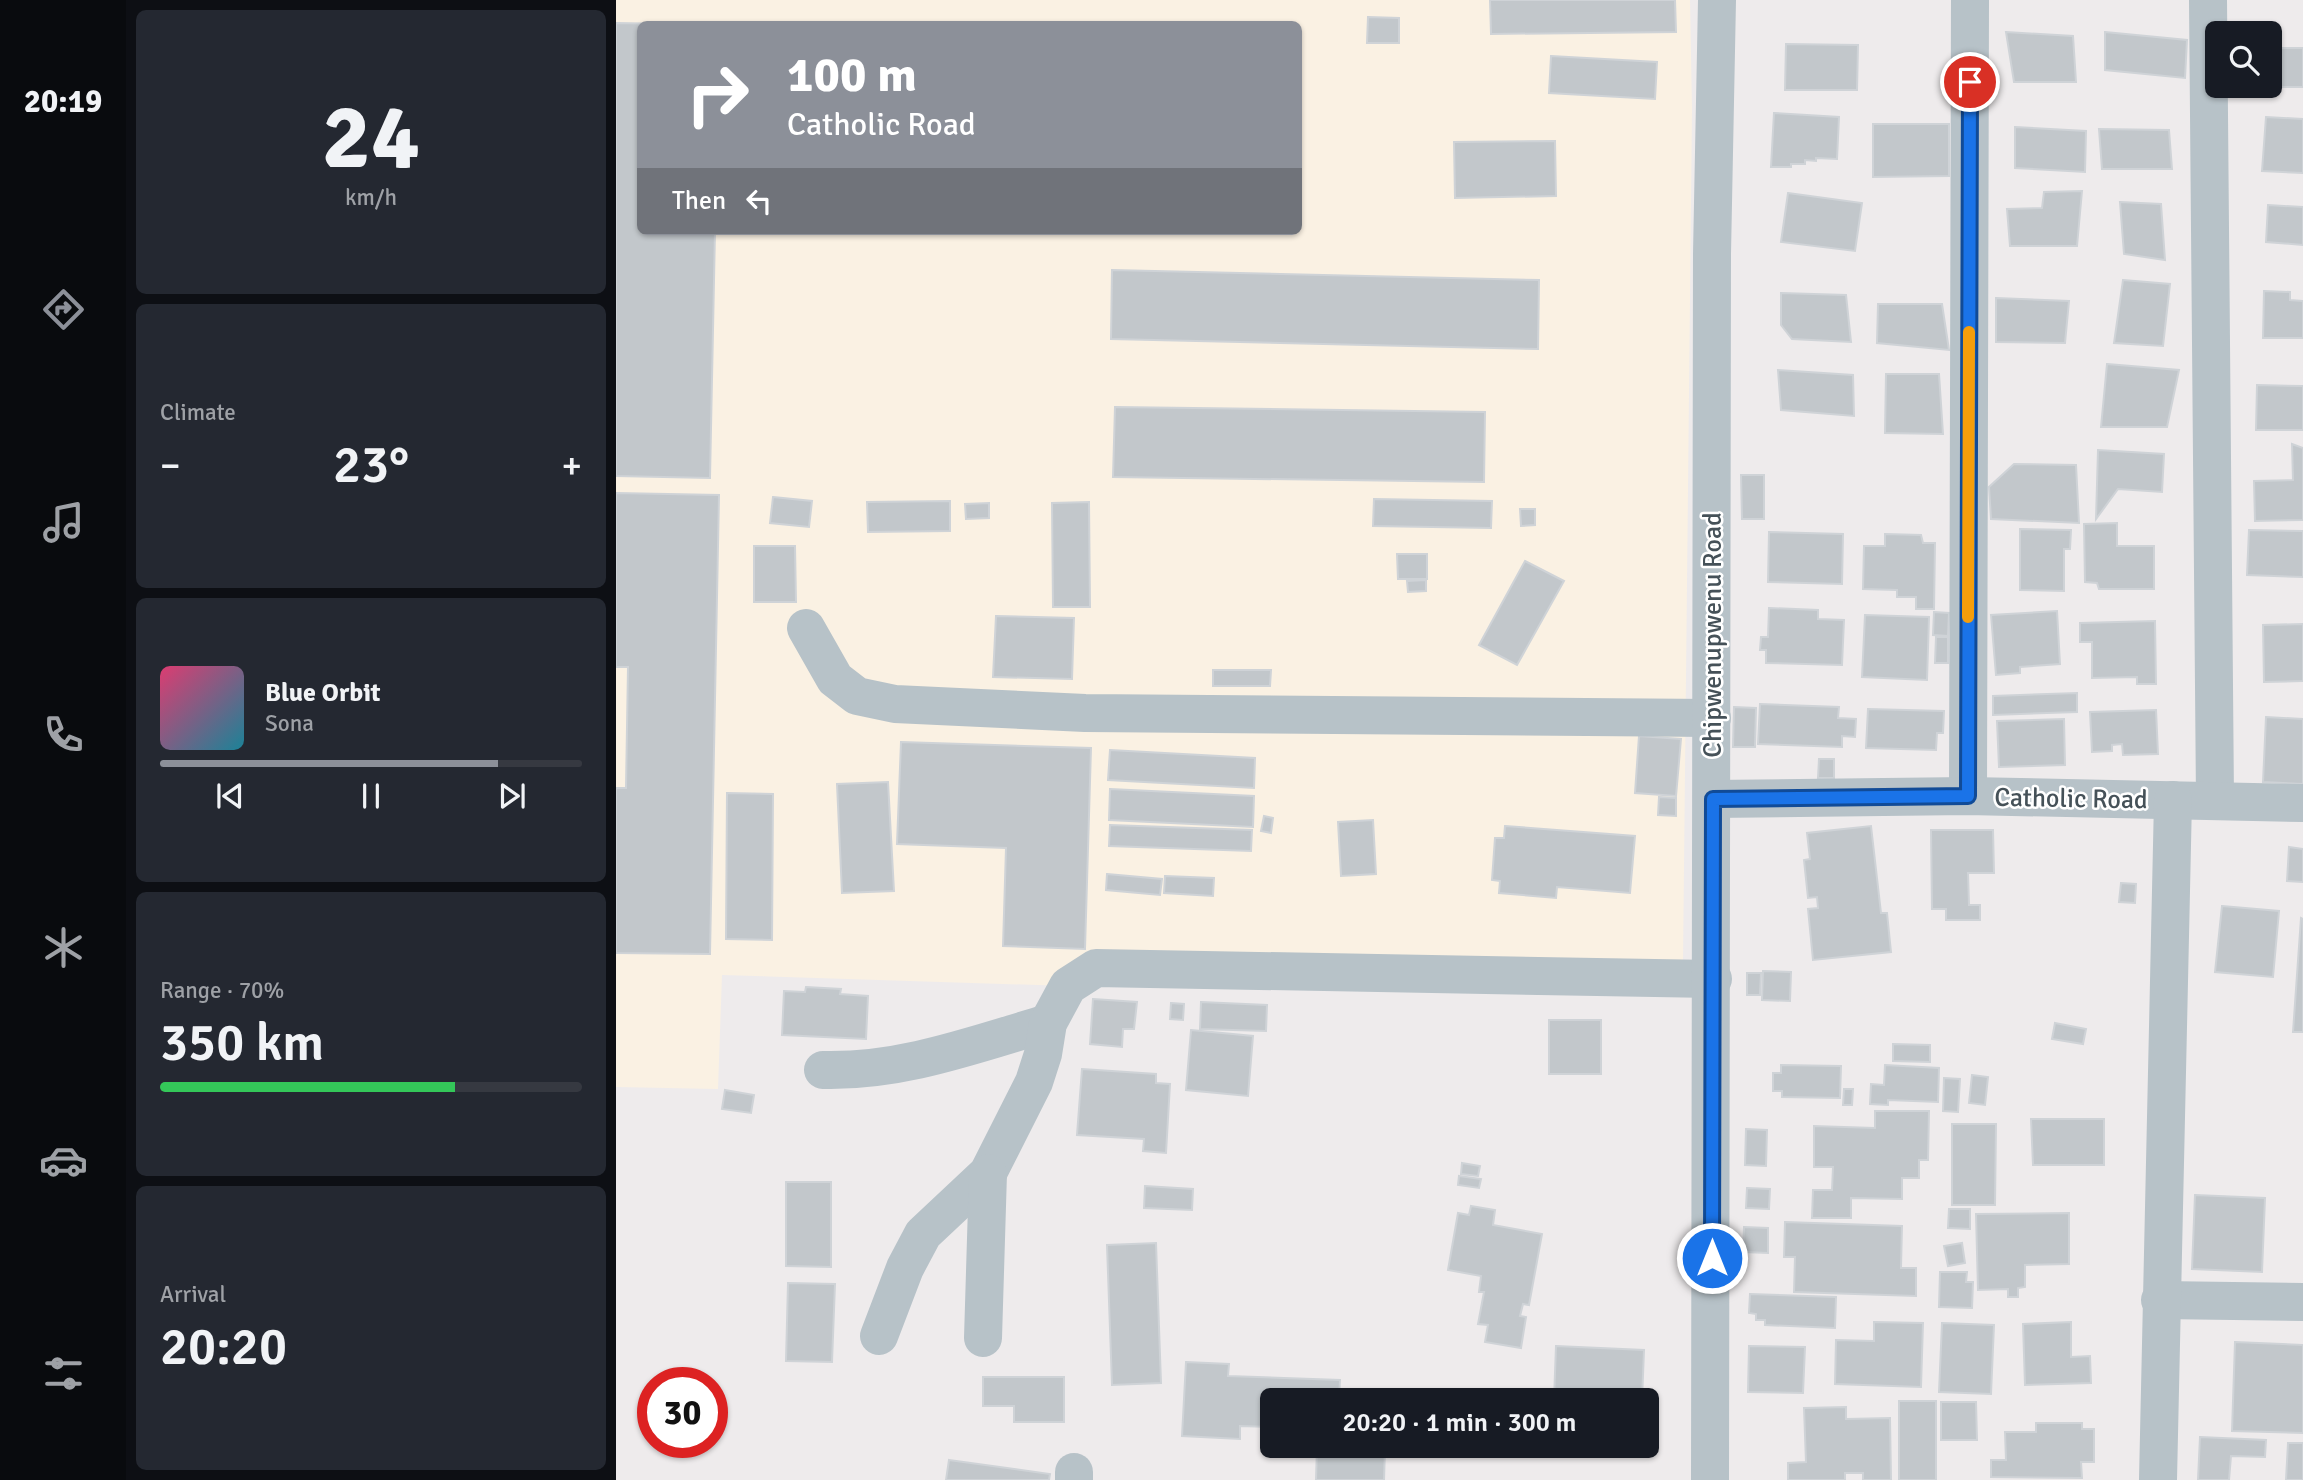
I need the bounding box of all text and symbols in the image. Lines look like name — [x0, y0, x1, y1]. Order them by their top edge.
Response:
map controls — [2205, 21, 2282, 98]
button: search — [2205, 21, 2282, 98]
text: 100 m — [787, 45, 917, 105]
icon: right — [672, 49, 763, 140]
pin — [1940, 52, 2000, 112]
icon: arrive — [1951, 63, 1989, 101]
text: 24 — [322, 81, 420, 194]
text: 20:19 — [24, 82, 102, 121]
text: Catholic Road — [787, 105, 976, 144]
icon: left — [740, 182, 778, 220]
text: km/h — [345, 183, 397, 212]
text: Then — [672, 185, 726, 217]
icon: directions — [39, 285, 88, 334]
text: Climate — [160, 398, 236, 427]
text: 23° — [333, 433, 409, 497]
text: − — [160, 442, 181, 489]
text: + — [561, 442, 582, 489]
icon: music — [39, 498, 88, 547]
street label: Chipwenupwenu Road — [1697, 512, 1729, 758]
text: Blue Orbit — [265, 677, 381, 709]
text: Sona — [265, 709, 314, 738]
icon: phone — [39, 710, 88, 759]
icon: previous — [211, 777, 249, 815]
icon: pause — [352, 777, 390, 815]
icon: next — [493, 777, 531, 815]
street label: Catholic Road — [1994, 782, 2148, 816]
icon: climate — [39, 923, 88, 972]
text: Range · 70% — [160, 976, 284, 1005]
text: 350 km — [160, 1011, 324, 1075]
icon: car — [39, 1136, 88, 1185]
position arrow — [1675, 1221, 1749, 1295]
text: Arrival — [160, 1280, 226, 1309]
text: 20:20 — [160, 1315, 287, 1379]
icon: filters — [39, 1349, 88, 1398]
speed limit sign: 30 — [637, 1367, 728, 1458]
text: 20:20 · 1 min · 300 m — [1343, 1407, 1576, 1439]

